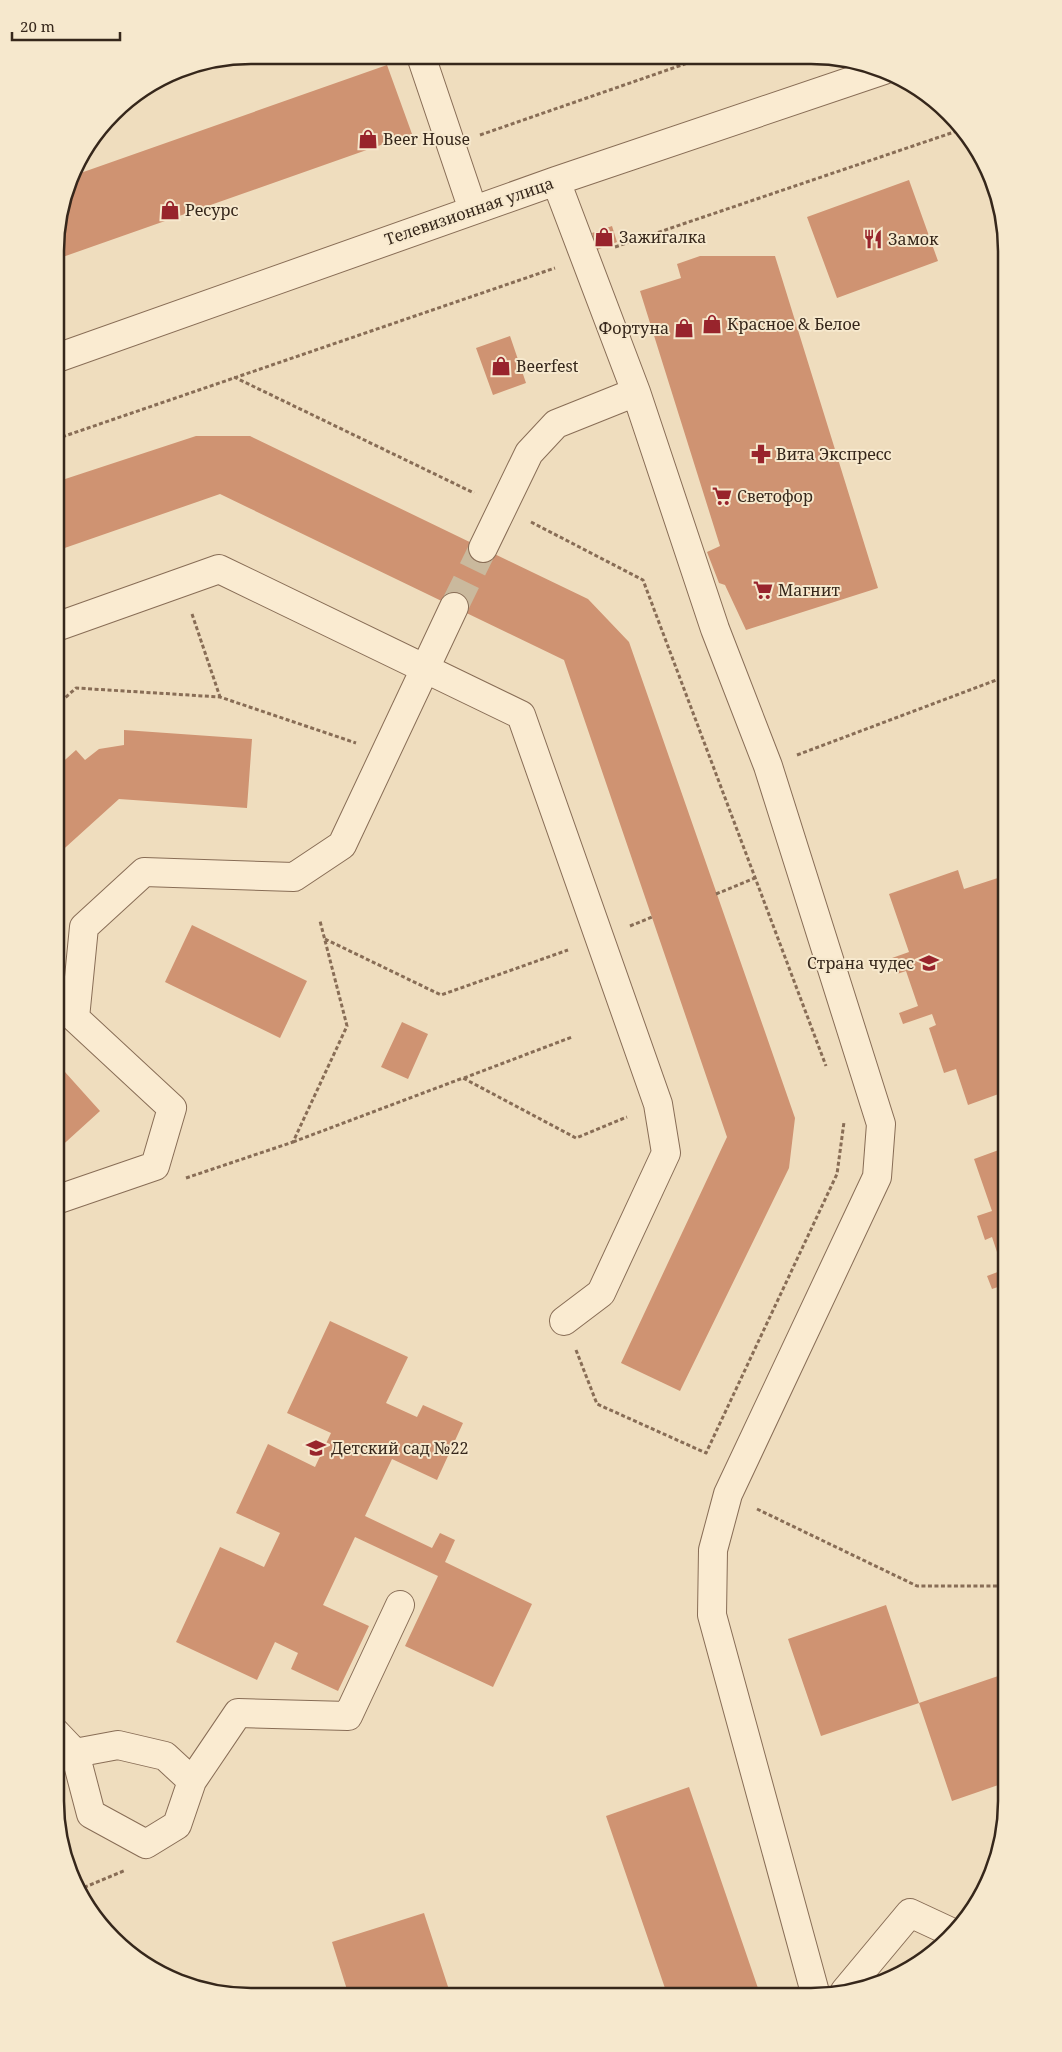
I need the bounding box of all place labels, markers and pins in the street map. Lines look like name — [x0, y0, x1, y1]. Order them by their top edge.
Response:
shop icon: Beer House — [357, 128, 379, 150]
place label: Beer House — [383, 128, 470, 150]
shop icon: Ресурс — [159, 199, 181, 221]
place label: Ресурс — [185, 199, 238, 221]
shop icon: Зажигалка — [593, 226, 615, 248]
place label: Зажигалка — [619, 226, 706, 248]
restaurant icon: Замок — [862, 228, 884, 250]
place label: Замок — [888, 228, 939, 250]
shop icon: Красное & Белое — [701, 313, 723, 335]
place label: Красное & Белое — [727, 313, 860, 335]
place label: Фортуна — [598, 317, 669, 339]
shop icon: Фортуна — [673, 317, 695, 339]
shop icon: Beerfest — [490, 355, 512, 377]
place label: Beerfest — [516, 355, 579, 377]
pharmacy icon: Вита Экспресс — [750, 443, 772, 465]
place label: Вита Экспресс — [776, 443, 892, 465]
supermarket icon: Светофор — [711, 485, 733, 507]
place label: Светофор — [737, 485, 813, 507]
supermarket icon: Магнит — [752, 579, 774, 601]
place label: Магнит — [778, 579, 841, 601]
place label: Страна чудес — [807, 952, 914, 974]
school or university icon: Страна чудес — [918, 952, 940, 974]
school or university icon: Детский сад №22 — [305, 1437, 327, 1459]
place label: Детский сад №22 — [331, 1437, 468, 1459]

